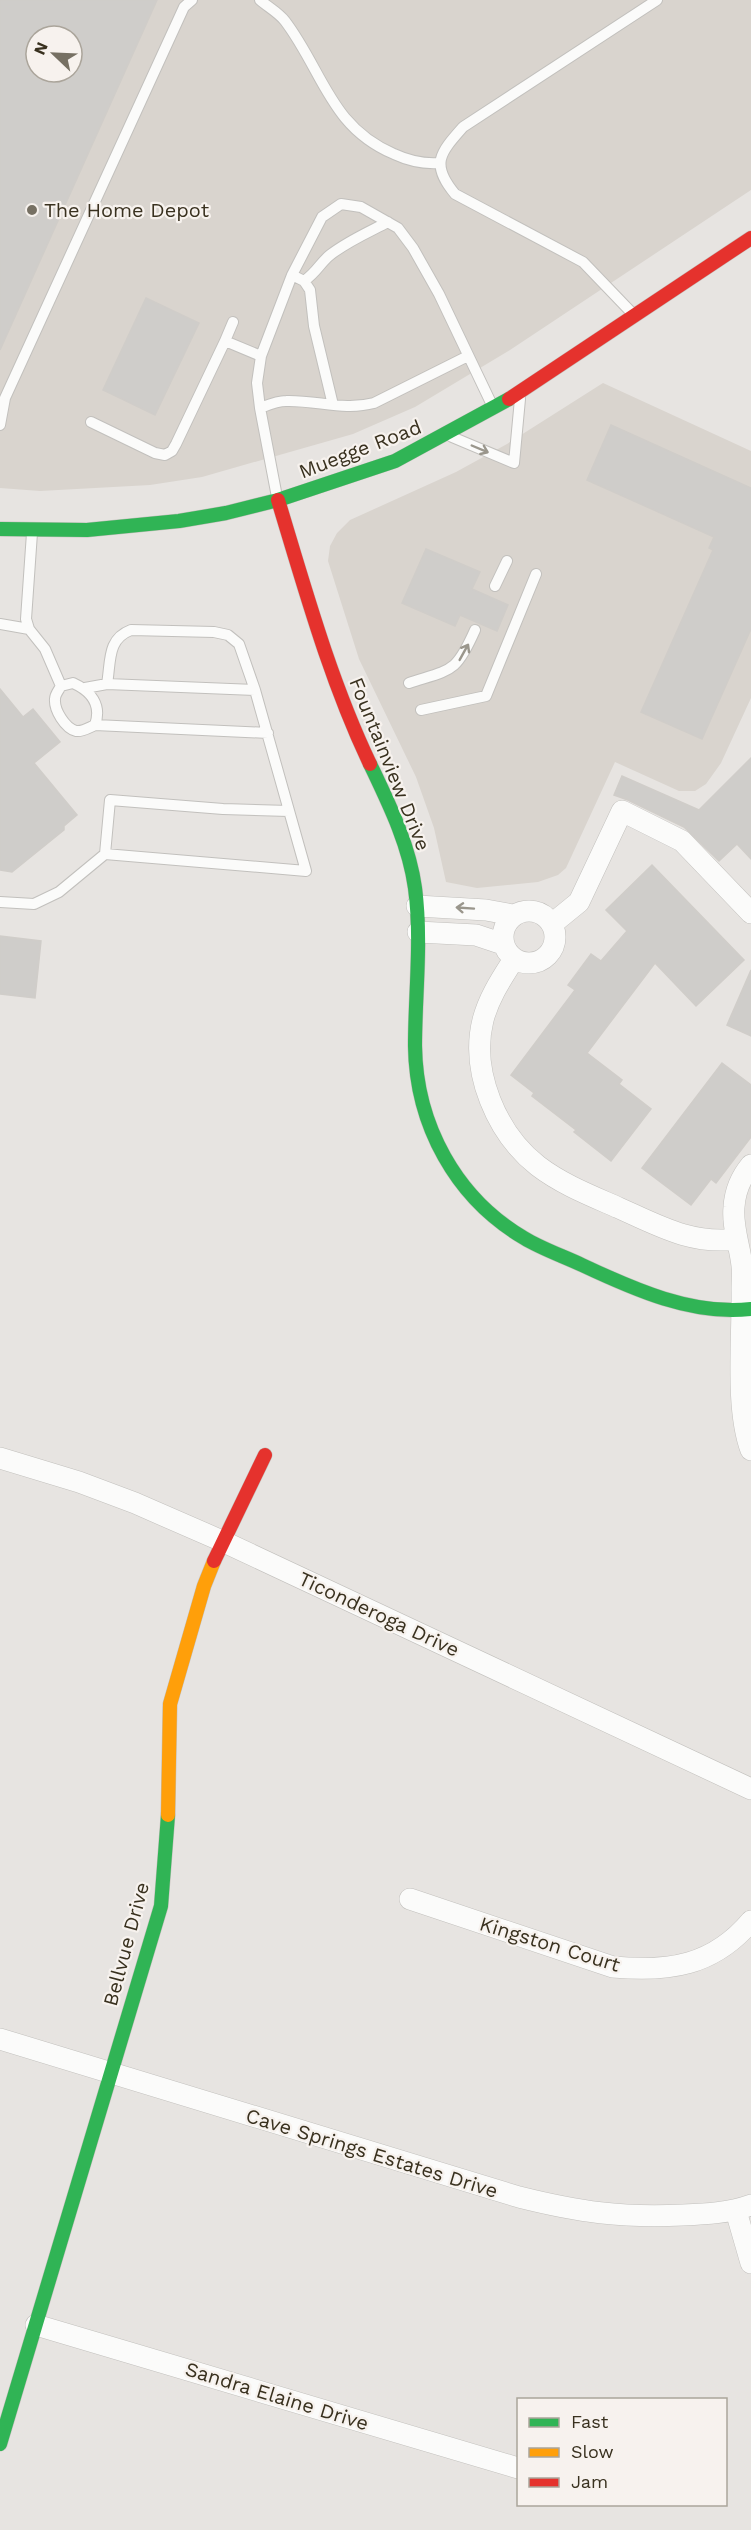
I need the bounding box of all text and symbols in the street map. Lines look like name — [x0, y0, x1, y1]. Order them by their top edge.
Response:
north arrow — [24, 24, 84, 84]
text: N — [30, 39, 52, 58]
place label: The Home Depot — [44, 198, 210, 222]
marker: The Home Depot — [25, 203, 39, 217]
street label: Muegge Road — [295, 415, 425, 483]
one-way arrow — [471, 444, 489, 455]
one-way arrow — [459, 643, 470, 661]
street label: Fountainview Drive — [344, 674, 436, 854]
one-way arrow — [456, 902, 476, 913]
street label: Ticonderoga Drive — [295, 1566, 463, 1662]
street label: Bellvue Drive — [98, 1879, 154, 2009]
street label: Kingston Court — [477, 1911, 624, 1977]
street label: Cave Springs Estates Drive — [243, 2103, 501, 2203]
street label: Sandra Elaine Drive — [182, 2357, 372, 2435]
legend — [517, 2398, 727, 2506]
text: Fast — [571, 2411, 609, 2432]
text: Slow — [571, 2441, 614, 2462]
text: Jam — [571, 2471, 608, 2492]

